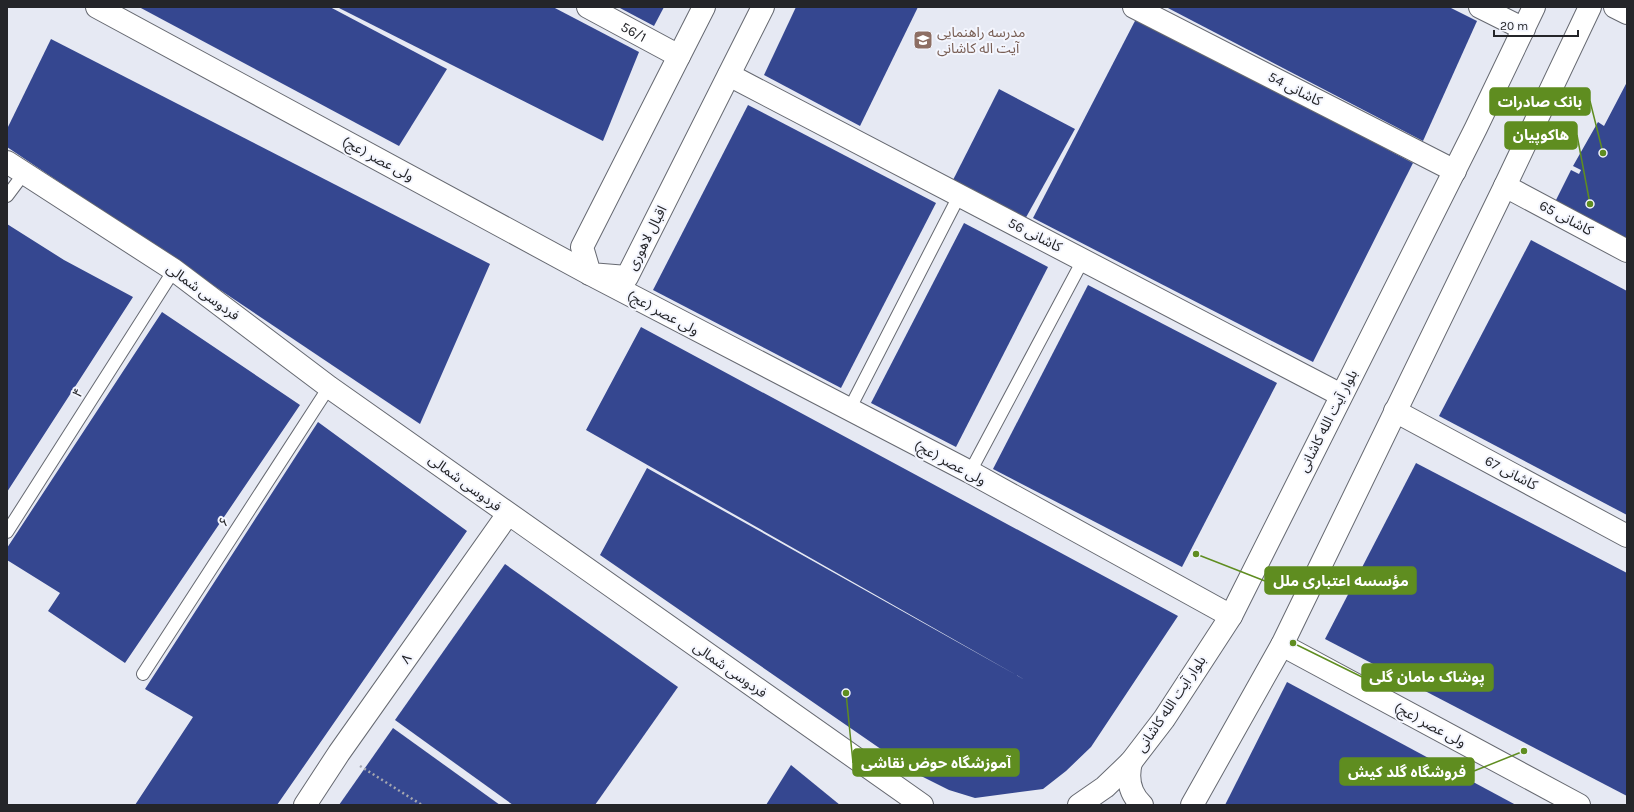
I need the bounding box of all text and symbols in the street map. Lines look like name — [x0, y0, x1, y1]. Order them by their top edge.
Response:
scale bar — [1494, 12, 1578, 38]
street label: 56/1 — [618, 18, 650, 45]
text: 20 m — [1500, 19, 1528, 33]
place label: مدرسه راهنمایی آیت اله کاشانی — [937, 24, 1025, 57]
school or university icon: مدرسه راهنمایی آیت اله کاشانی — [912, 29, 934, 51]
street label: کاشانی 54 — [1265, 68, 1325, 110]
callout: بانک صادرات — [1490, 88, 1590, 115]
text: بانک صادرات — [1498, 93, 1582, 111]
callout: هاکوپیان — [1505, 122, 1577, 149]
text: هاکوپیان — [1513, 126, 1570, 145]
street label: ولی عصر (عج) — [338, 133, 417, 187]
street label: کاشانی 65 — [1536, 197, 1596, 239]
street label: اقبال لاهوری — [624, 203, 670, 273]
street label: کاشانی 56 — [1005, 214, 1065, 256]
street label: فردوسی شمالی — [163, 260, 243, 324]
street label: ولی عصر (عج) — [623, 287, 702, 341]
street label: بلوار آیت الله کاشانی — [1295, 367, 1361, 475]
street label: ۴ — [69, 385, 87, 401]
street label: ولی عصر (عج) — [910, 437, 989, 491]
street label: فردوسی شمالی — [425, 451, 505, 515]
street label: کاشانی 67 — [1482, 452, 1540, 494]
street label: ۶ — [215, 514, 233, 530]
callout: مؤسسه اعتباری ملل — [1265, 567, 1416, 594]
text: مؤسسه اعتباری ملل — [1273, 572, 1409, 590]
street label: فردوسی شمالی — [690, 638, 770, 702]
street label: ۸ — [397, 651, 415, 667]
street label: بلوار آیت الله کاشانی — [1132, 652, 1210, 755]
callout: پوشاک مامان گلی — [1362, 664, 1493, 691]
text: پوشاک مامان گلی — [1369, 668, 1485, 687]
street label: ولی عصر (عج) — [1390, 699, 1469, 753]
callout: آموزشگاه حوض نقاشی — [853, 749, 1019, 776]
text: آموزشگاه حوض نقاشی — [861, 754, 1012, 772]
callout: فروشگاه گلد کیش — [1340, 758, 1474, 785]
text: فروشگاه گلد کیش — [1348, 763, 1466, 781]

